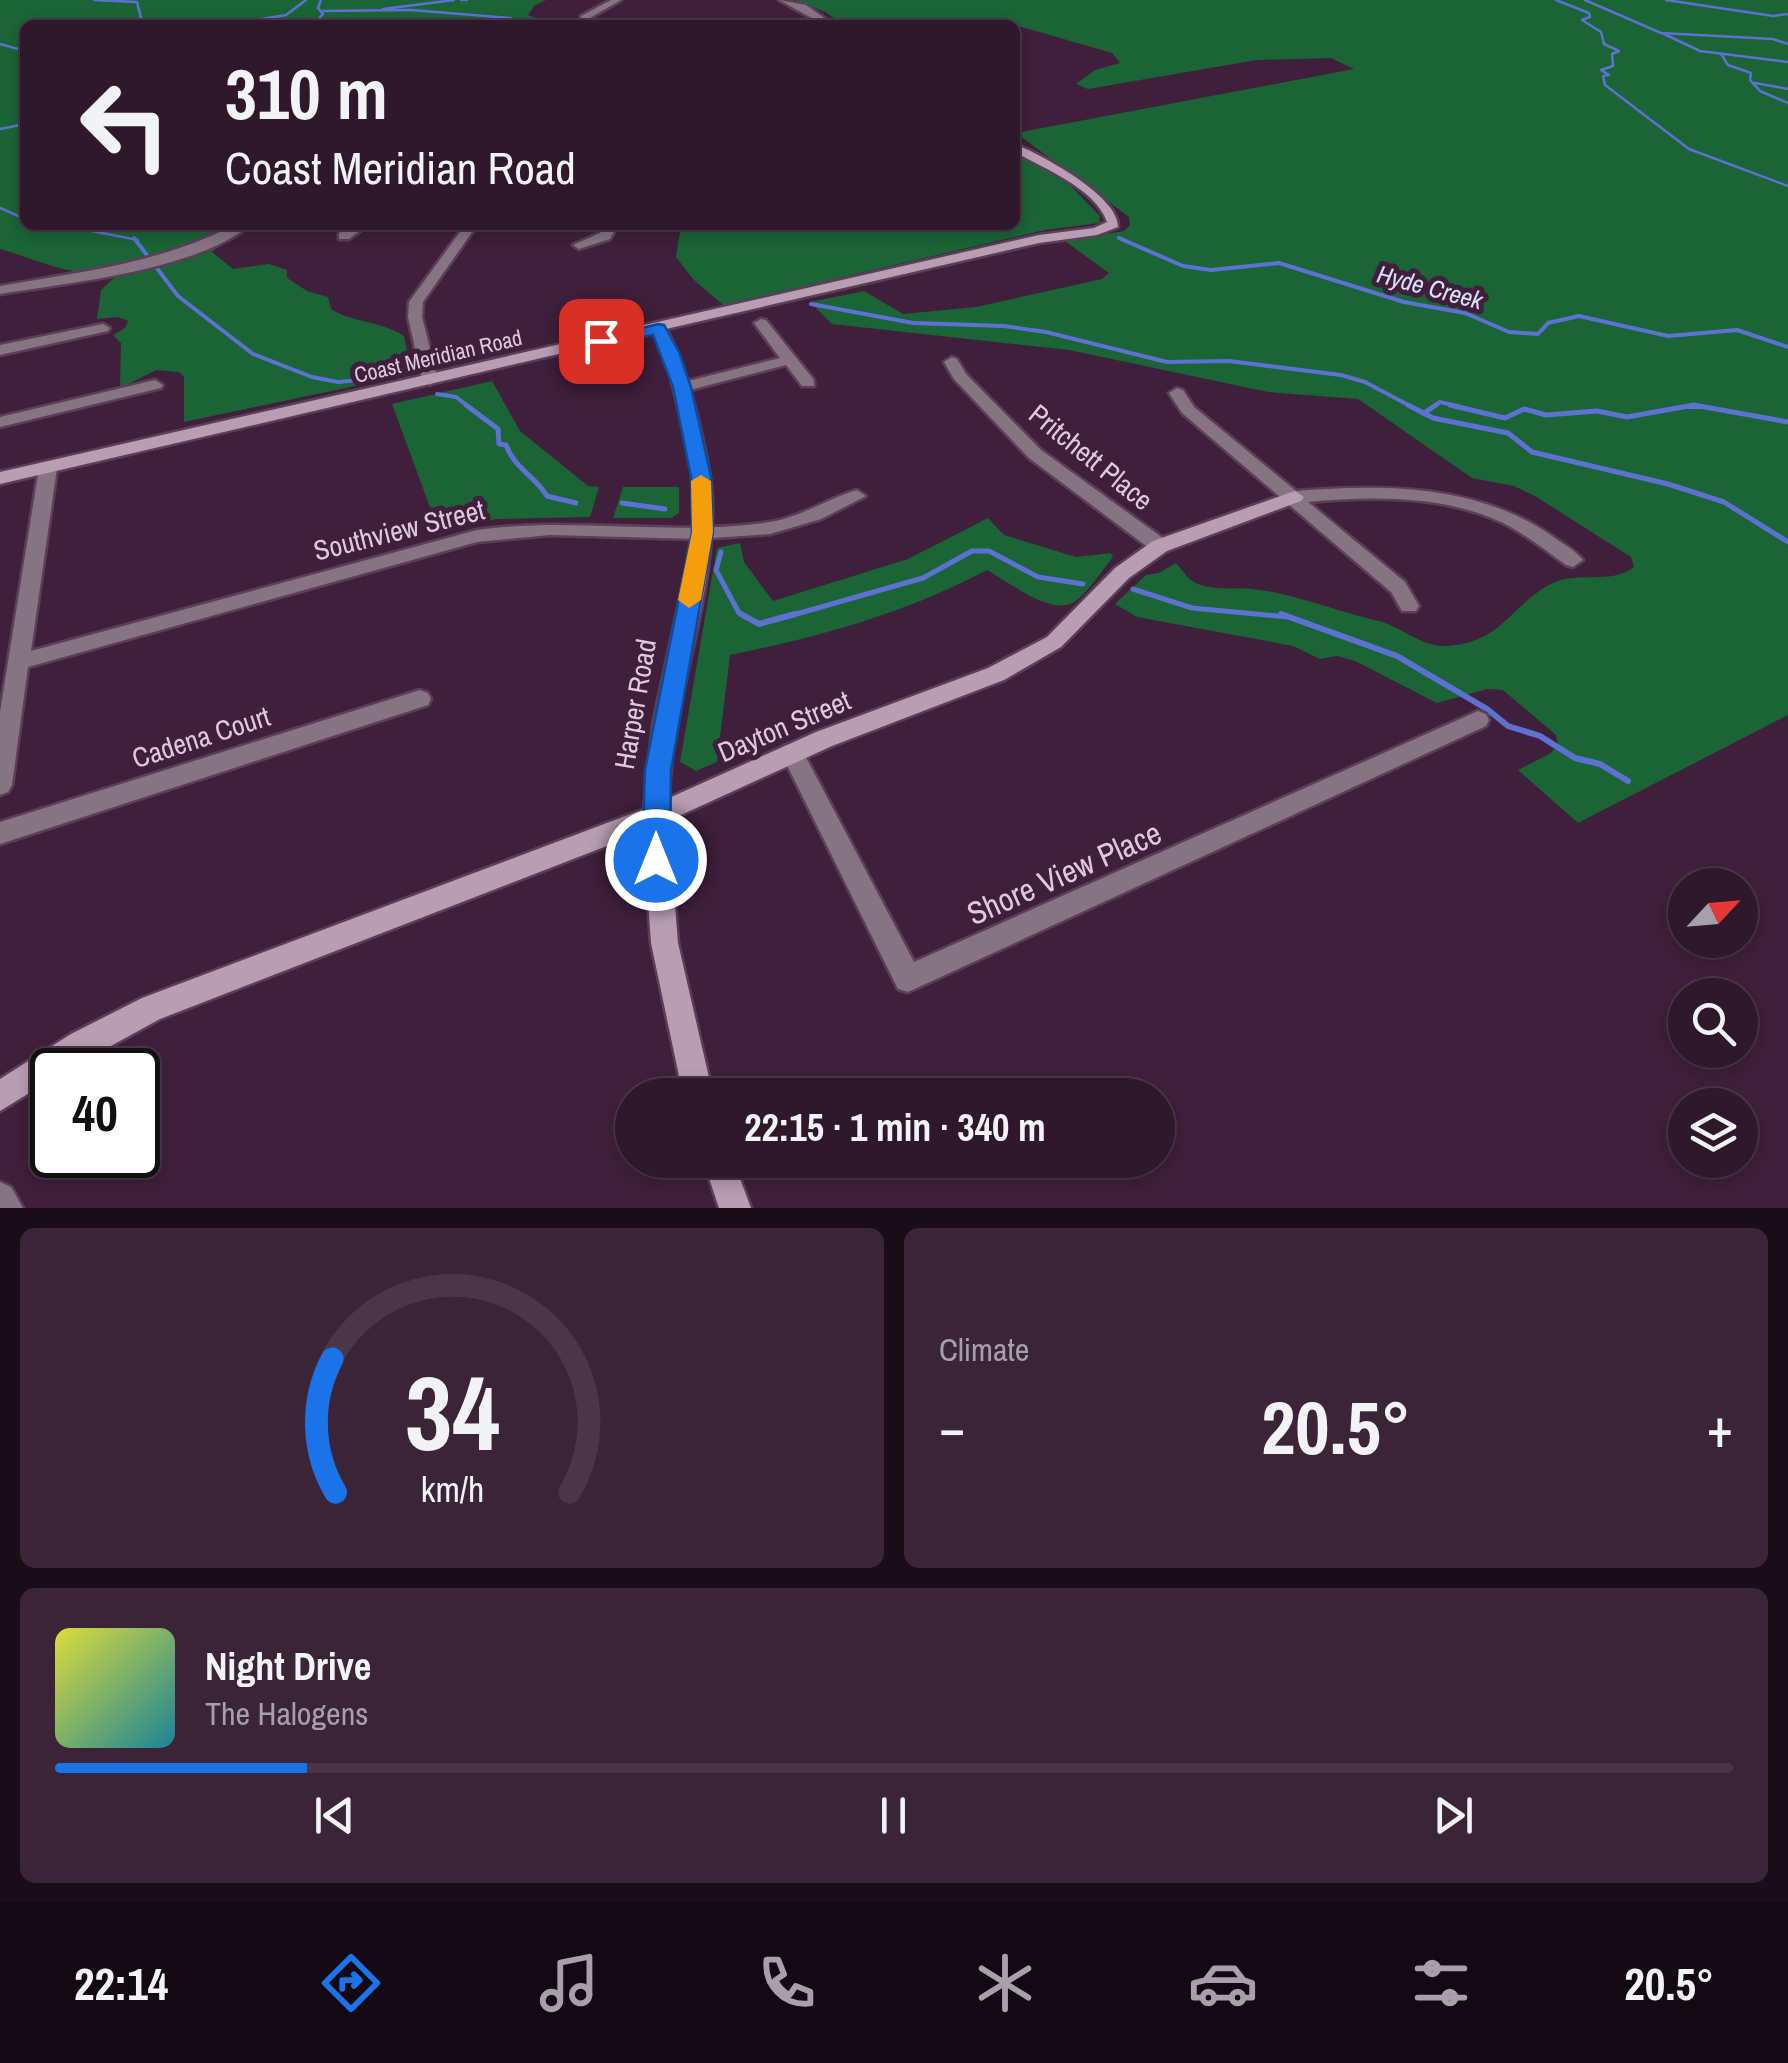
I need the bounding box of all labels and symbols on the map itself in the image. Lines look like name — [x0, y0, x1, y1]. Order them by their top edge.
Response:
water label: Hyde Creek — [1373, 257, 1487, 318]
pin — [559, 299, 644, 384]
street label: Coast Meridian Road — [351, 322, 525, 390]
street label: Pritchett Place — [1021, 395, 1161, 519]
street label: Southview Street — [310, 490, 488, 570]
street label: Harper Road — [605, 636, 665, 772]
street label: Dayton Street — [712, 681, 856, 771]
street label: Cadena Court — [127, 697, 275, 777]
position arrow — [604, 808, 708, 912]
street label: Shore View Place — [960, 811, 1168, 935]
north arrow — [1668, 868, 1758, 958]
speed limit sign: 40 — [30, 1048, 160, 1178]

